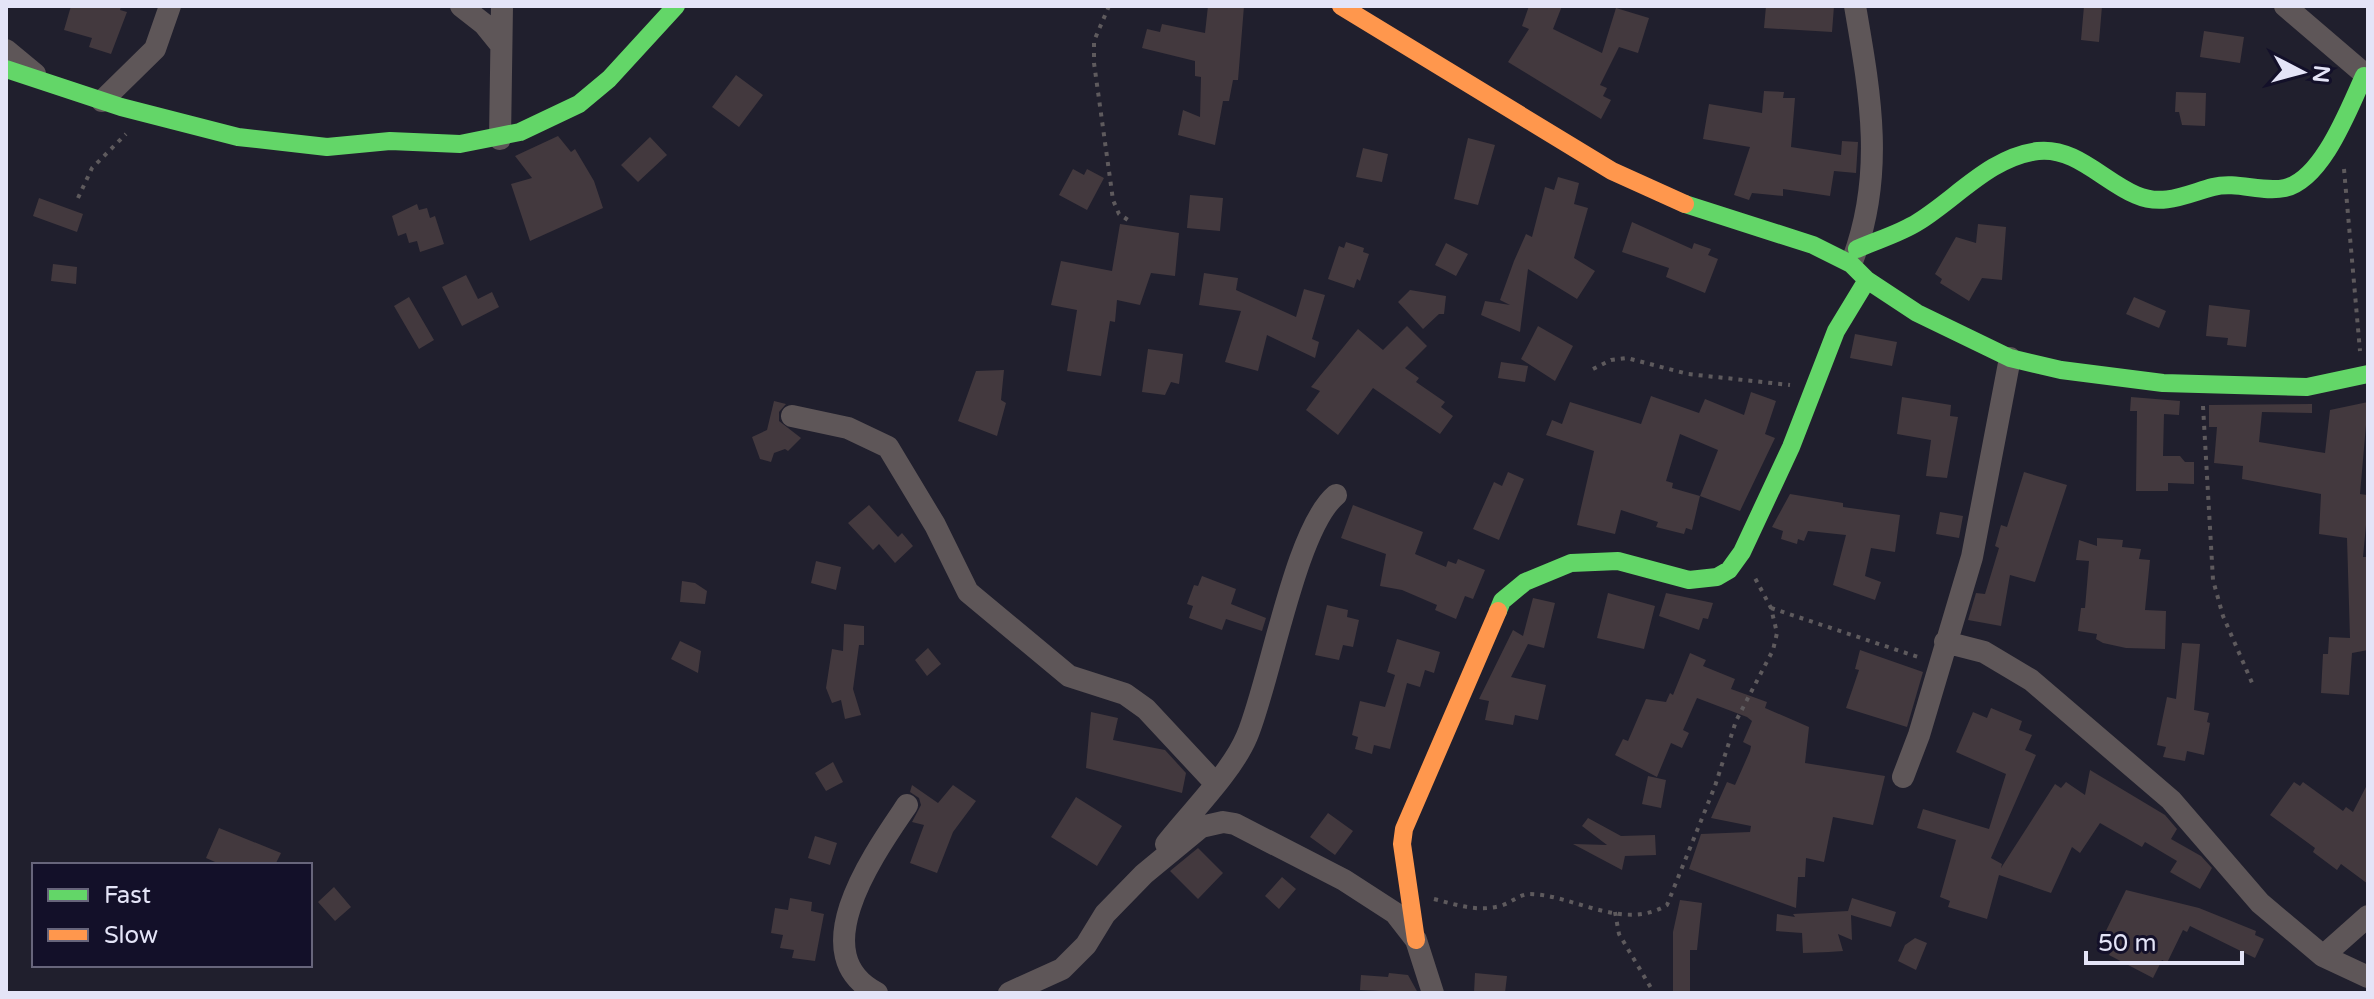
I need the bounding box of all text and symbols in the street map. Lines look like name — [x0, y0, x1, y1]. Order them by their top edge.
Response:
north arrow — [2262, 32, 2342, 112]
text: N — [2307, 64, 2335, 84]
legend — [32, 863, 312, 967]
text: Fast — [104, 881, 151, 910]
scale bar — [2086, 915, 2242, 965]
text: Slow — [104, 921, 158, 950]
text: 50 m — [2098, 929, 2156, 958]

